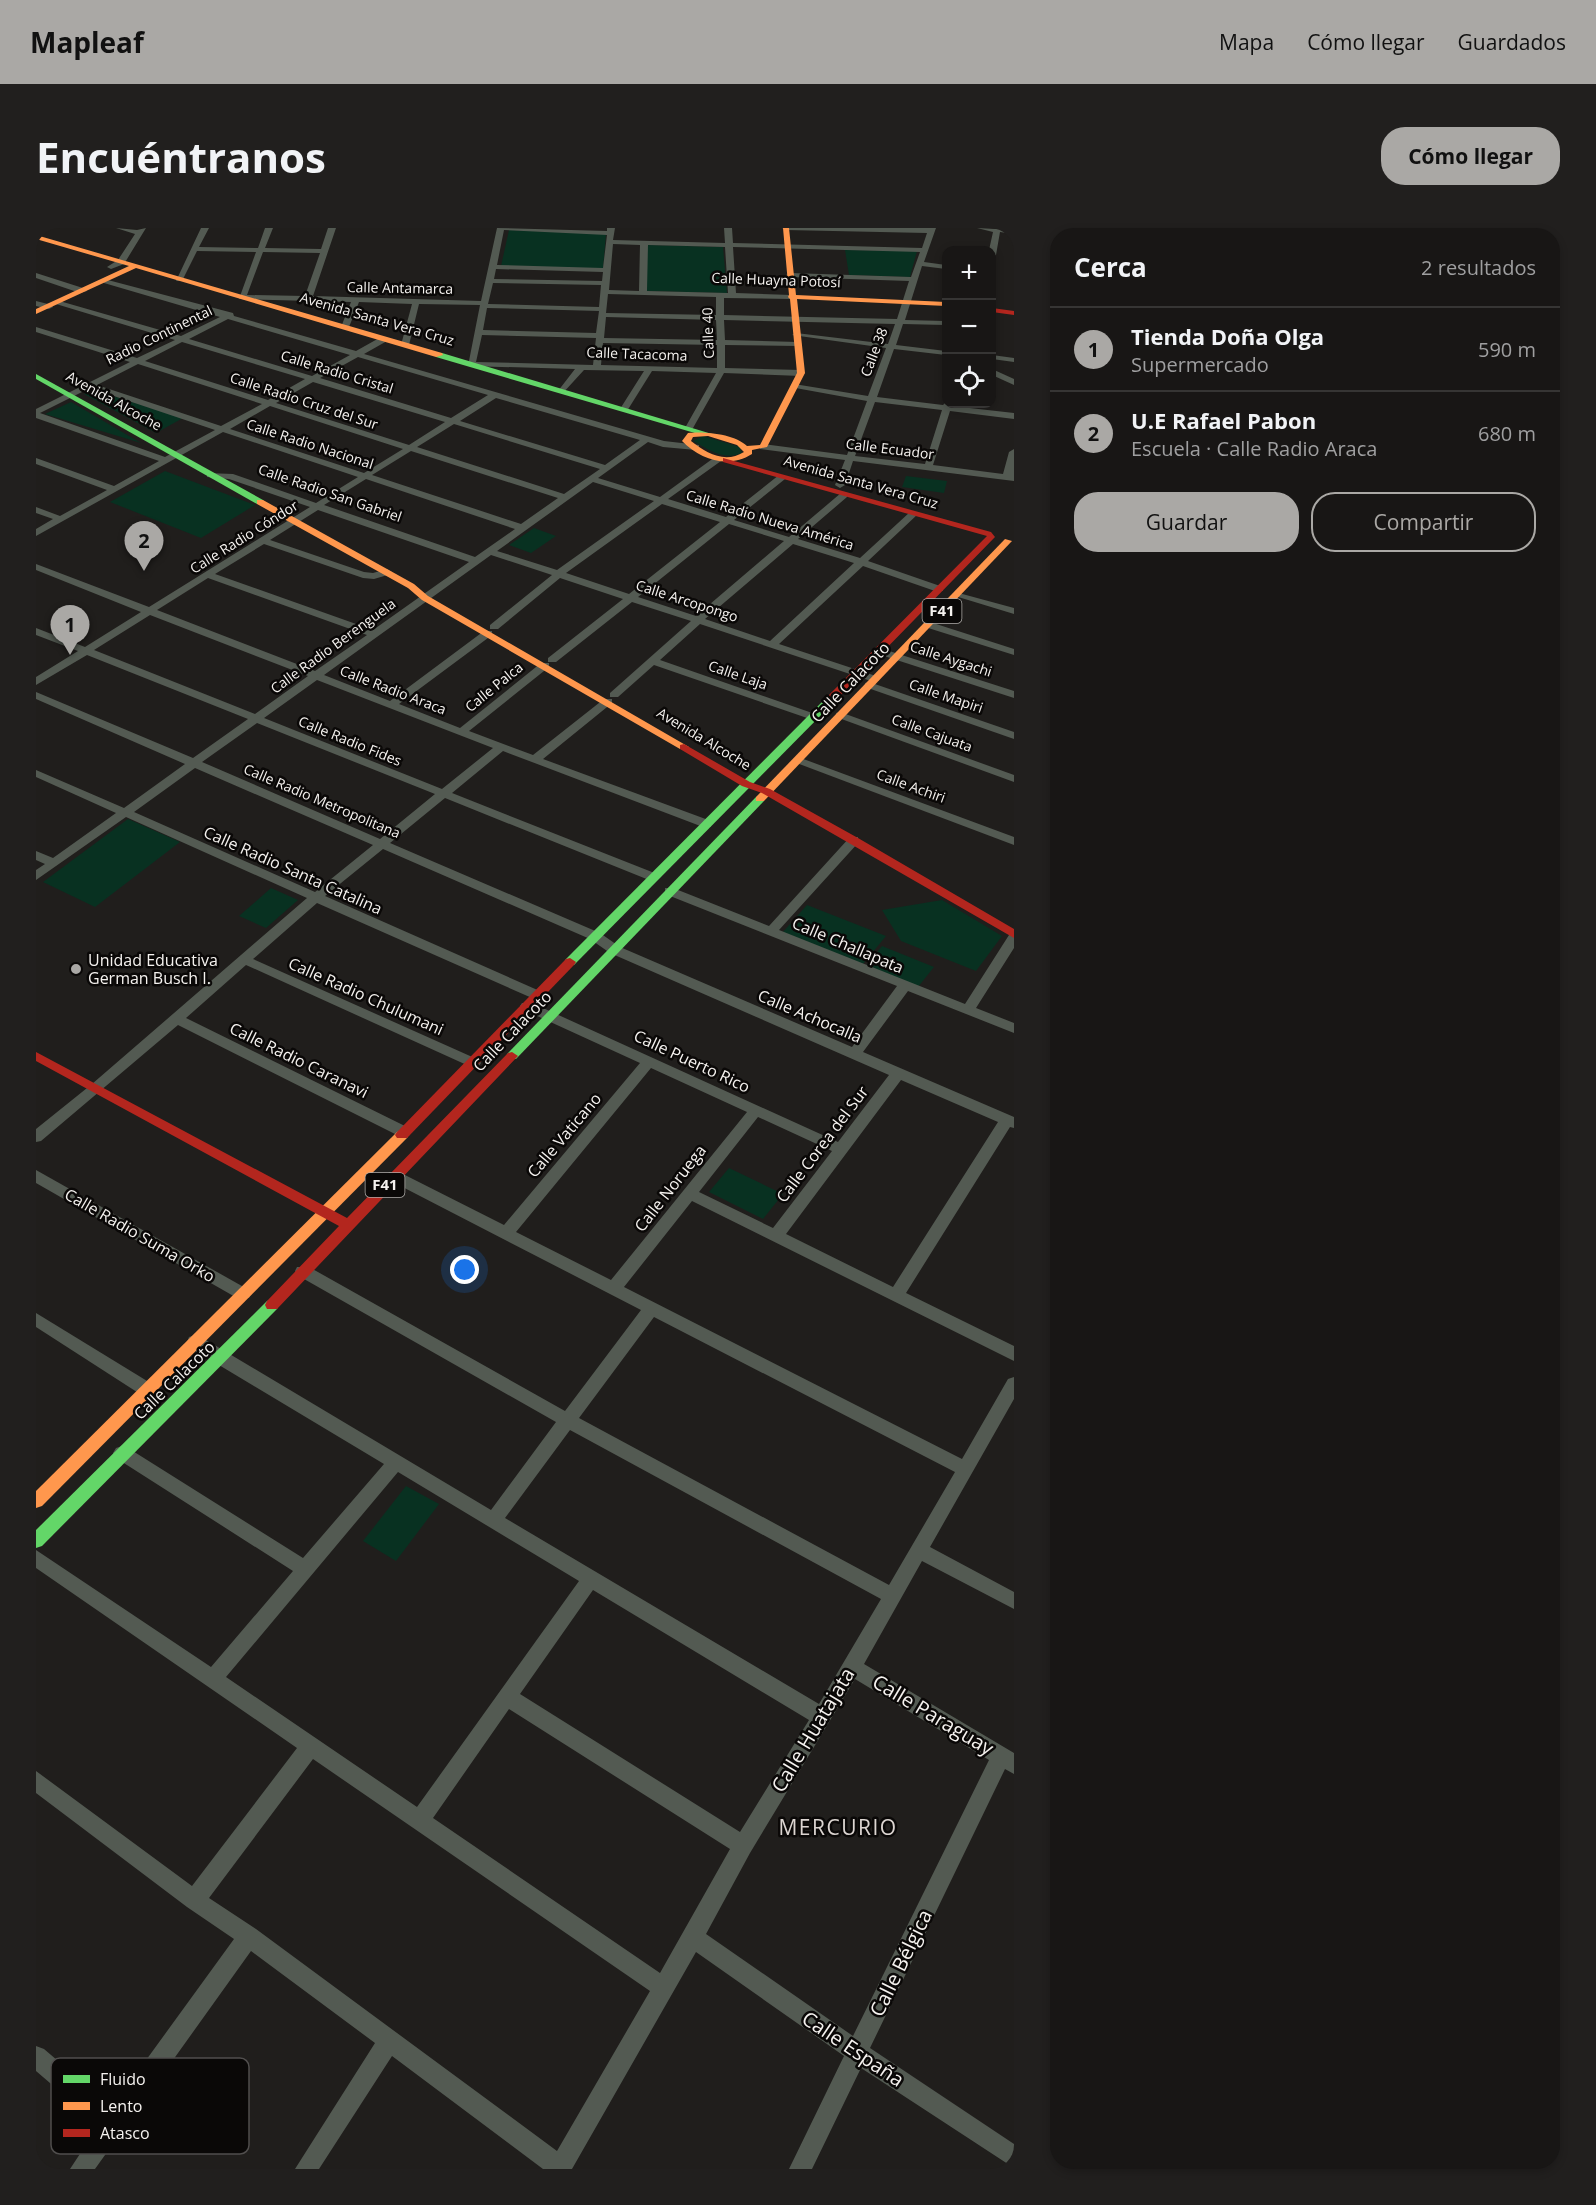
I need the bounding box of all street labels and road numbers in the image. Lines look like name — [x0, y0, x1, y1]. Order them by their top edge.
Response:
street label: Calle Huayna Potosí — [711, 268, 841, 291]
street label: Calle Antamarca — [347, 277, 453, 298]
street label: Avenida Santa Vera Cruz — [298, 287, 457, 350]
street label: Radio Continental — [102, 301, 215, 369]
street label: Calle 40 — [697, 307, 718, 359]
street label: Calle 38 — [855, 325, 892, 379]
street label: Calle Tacacoma — [586, 342, 688, 365]
street label: Calle Radio Cristal — [279, 345, 396, 398]
street label: Avenida Alcoche — [63, 366, 166, 435]
street label: Calle Radio Cruz del Sur — [228, 368, 381, 434]
street label: Calle Radio Nacional — [244, 414, 376, 473]
street label: Calle Ecuador — [845, 434, 936, 463]
street label: Avenida Santa Vera Cruz — [782, 450, 941, 513]
street label: Calle Radio San Gabriel — [256, 459, 404, 526]
street label: Calle Radio Nueva América — [684, 485, 856, 554]
street label: Calle Radio Cóndor — [186, 495, 302, 578]
street label: Calle Arcopongo — [634, 575, 741, 626]
street label: Calle Radio Berenguela — [266, 594, 399, 697]
road number: F41 — [922, 599, 962, 623]
street label: Calle Aygachi — [908, 636, 995, 681]
street label: Calle Calacoto — [806, 637, 894, 727]
street label: Calle Laja — [706, 656, 770, 694]
street label: Calle Palca — [461, 657, 527, 716]
street label: Calle Radio Araca — [337, 660, 449, 719]
street label: Calle Mapiri — [907, 674, 986, 717]
street label: Avenida Alcoche — [654, 703, 755, 774]
street label: Calle Cajuata — [889, 709, 975, 756]
street label: Calle Radio Fides — [296, 711, 405, 770]
street label: Calle Radio Metropolitana — [241, 759, 403, 842]
street label: Calle Achiri — [874, 764, 948, 807]
street label: Calle Radio Santa Catalina — [200, 821, 386, 919]
street label: Calle Challapata — [789, 912, 907, 978]
street label: Calle Radio Chulumani — [285, 952, 447, 1040]
street label: Calle Achocalla — [755, 984, 865, 1048]
street label: Calle Calacoto — [468, 986, 556, 1076]
street label: Calle Radio Caranavi — [226, 1017, 372, 1103]
street label: Calle Puerto Rico — [630, 1024, 754, 1098]
street label: Calle Corea del Sur — [771, 1081, 873, 1207]
street label: Calle Vaticano — [522, 1088, 606, 1182]
street label: Calle Noruega — [629, 1140, 711, 1236]
road number: F41 — [366, 1173, 404, 1197]
street label: Calle Radio Suma Orko — [61, 1183, 219, 1287]
street label: Calle Calacoto — [129, 1336, 219, 1424]
street label: Calle Huatajata — [765, 1662, 860, 1797]
street label: Calle Paraguay — [868, 1668, 1000, 1762]
street label: Calle Bélgica — [863, 1905, 938, 2021]
street label: Calle España — [797, 2005, 910, 2093]

